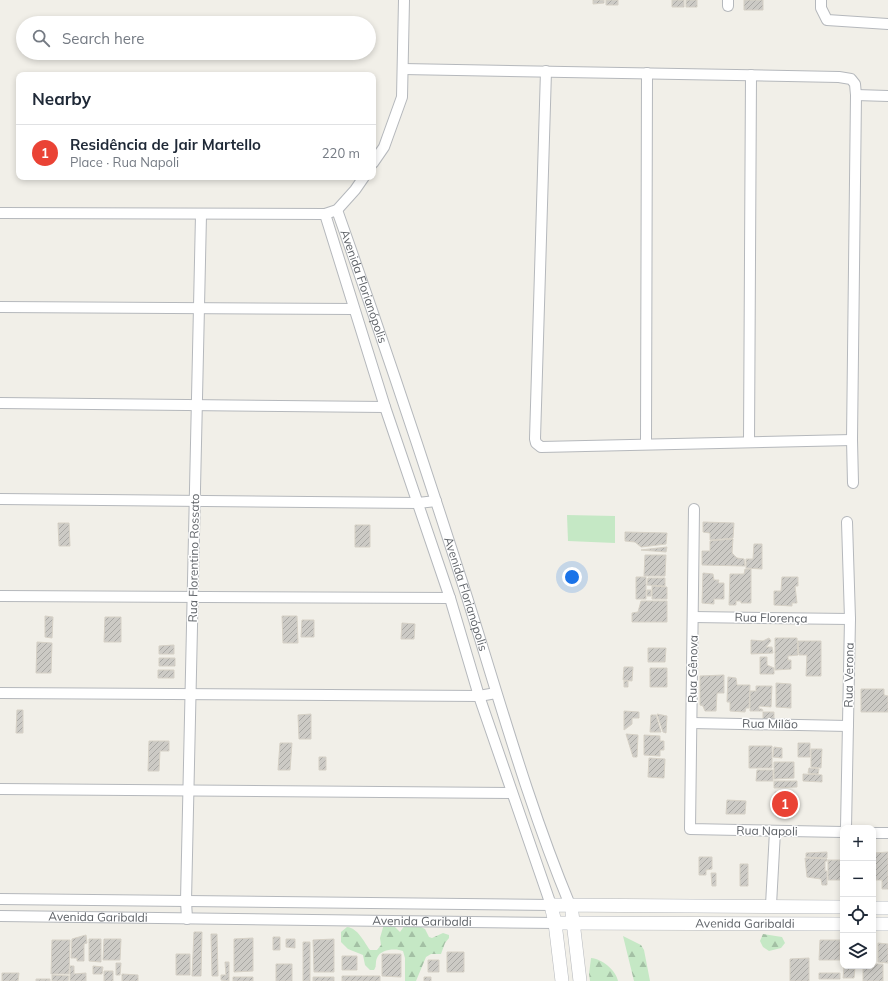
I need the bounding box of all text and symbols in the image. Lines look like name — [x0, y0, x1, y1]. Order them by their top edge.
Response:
search box — [16, 16, 376, 60]
icon: search — [30, 27, 52, 49]
text: Search here — [62, 29, 144, 48]
text: Nearby — [32, 88, 91, 109]
text: Residência de Jair Martello — [70, 135, 261, 154]
text: 1 — [41, 145, 49, 161]
text: 220 m — [322, 145, 360, 161]
text: Place · Rua Napoli — [70, 154, 179, 170]
street label: Avenida Florianópolis — [337, 227, 391, 345]
street label: Rua Florentino Rossato — [185, 493, 202, 623]
street label: Avenida Florianópolis — [441, 535, 491, 653]
your location — [562, 567, 582, 587]
street label: Rua Florença — [734, 609, 808, 626]
street label: Rua Gênova — [684, 635, 701, 703]
street label: Rua Verona — [840, 642, 857, 708]
street label: Rua Milão — [742, 716, 798, 731]
pin: 1 — [772, 789, 798, 819]
street label: Rua Napoli — [736, 822, 798, 839]
map controls — [840, 825, 876, 969]
button: + — [840, 825, 876, 861]
button: − — [840, 861, 876, 897]
button: locate — [840, 897, 876, 933]
street label: Avenida Garibaldi — [48, 909, 148, 925]
street label: Avenida Garibaldi — [372, 913, 472, 929]
street label: Avenida Garibaldi — [695, 915, 795, 931]
button: layers — [840, 933, 876, 969]

